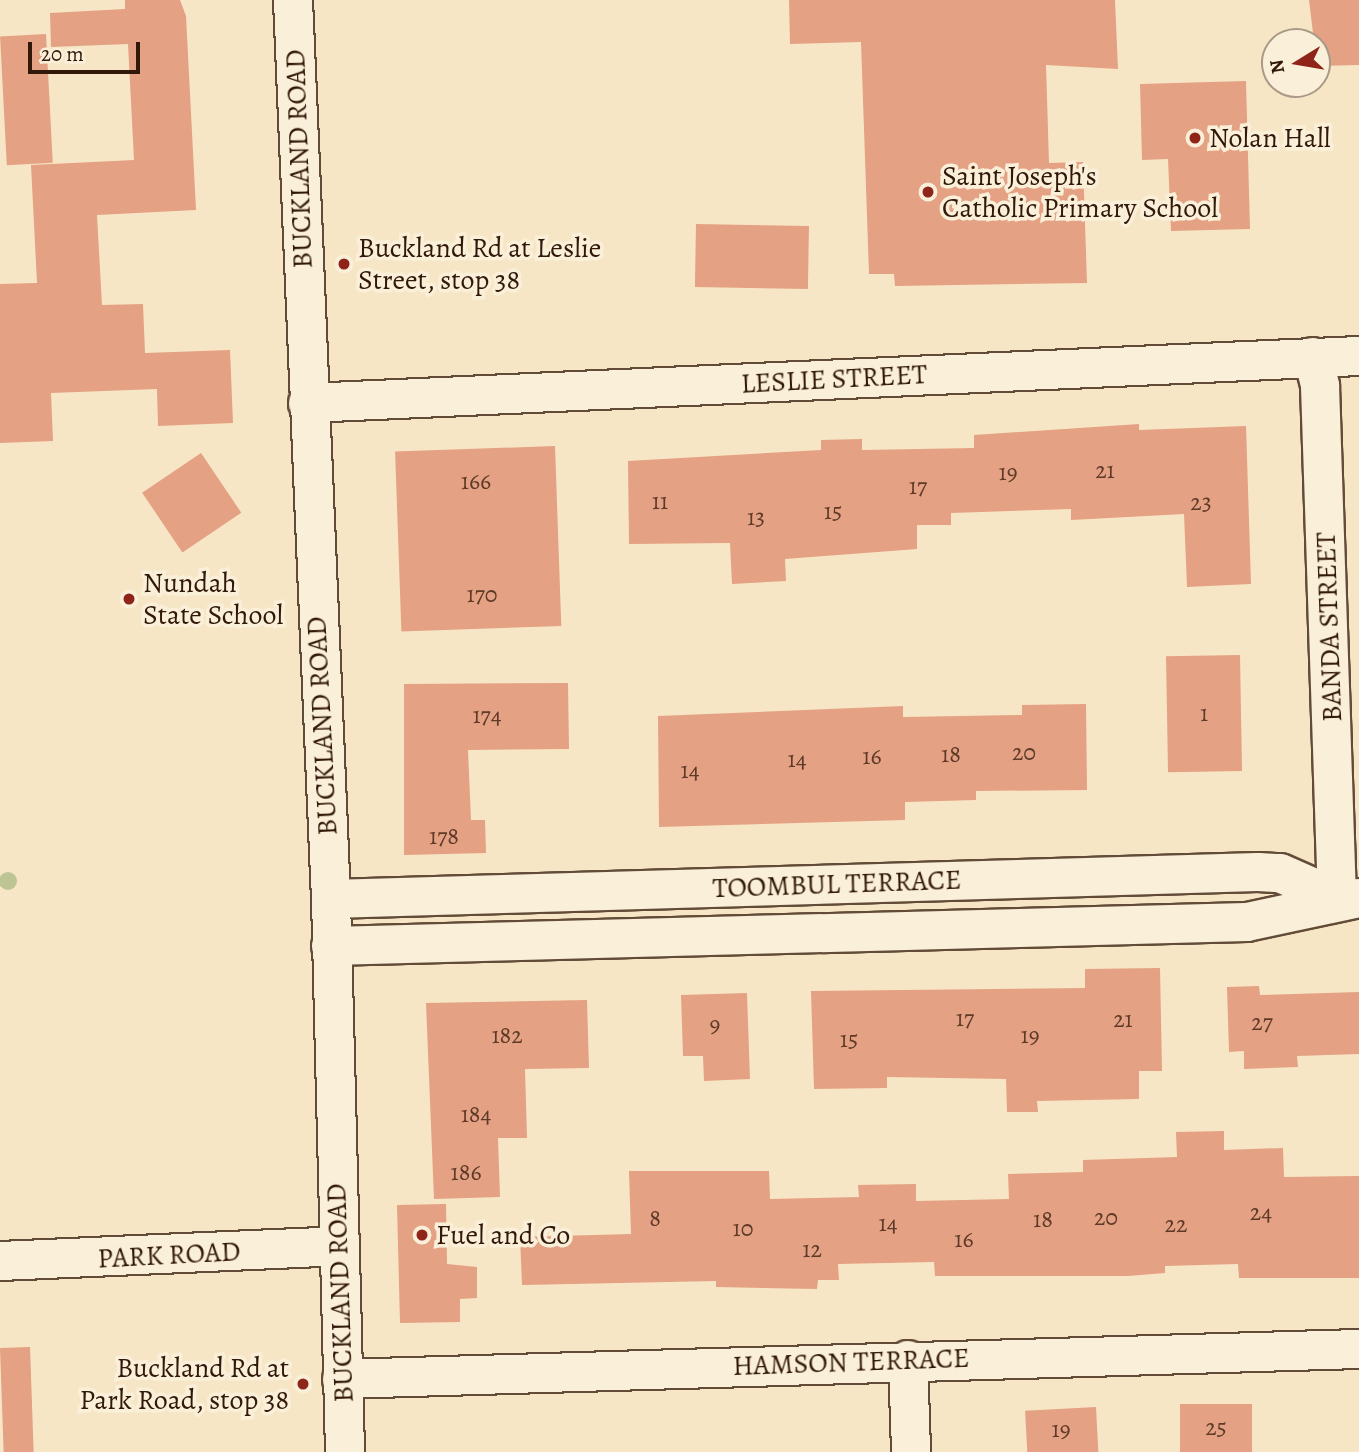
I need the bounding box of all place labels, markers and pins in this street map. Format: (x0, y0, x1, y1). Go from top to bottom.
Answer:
place label: Nolan Hall (1209, 121, 1331, 155)
marker: Nolan Hall (1187, 130, 1203, 146)
place label: Saint Joseph's Catholic Primary School (942, 159, 1218, 225)
marker: Saint Joseph's Catholic Primary School (920, 184, 936, 200)
place label: Buckland Rd at Leslie Street, stop 38 (358, 231, 601, 297)
marker: Buckland Rd at Leslie Street, stop 38 (336, 256, 352, 272)
place label: Nundah State School (143, 566, 283, 632)
marker: Nundah State School (121, 591, 137, 607)
place label: Fuel and Co (436, 1218, 570, 1252)
marker: Fuel and Co (414, 1227, 430, 1243)
place label: Buckland Rd at Park Road, stop 38 (79, 1351, 289, 1417)
marker: Buckland Rd at Park Road, stop 38 (295, 1376, 311, 1392)

